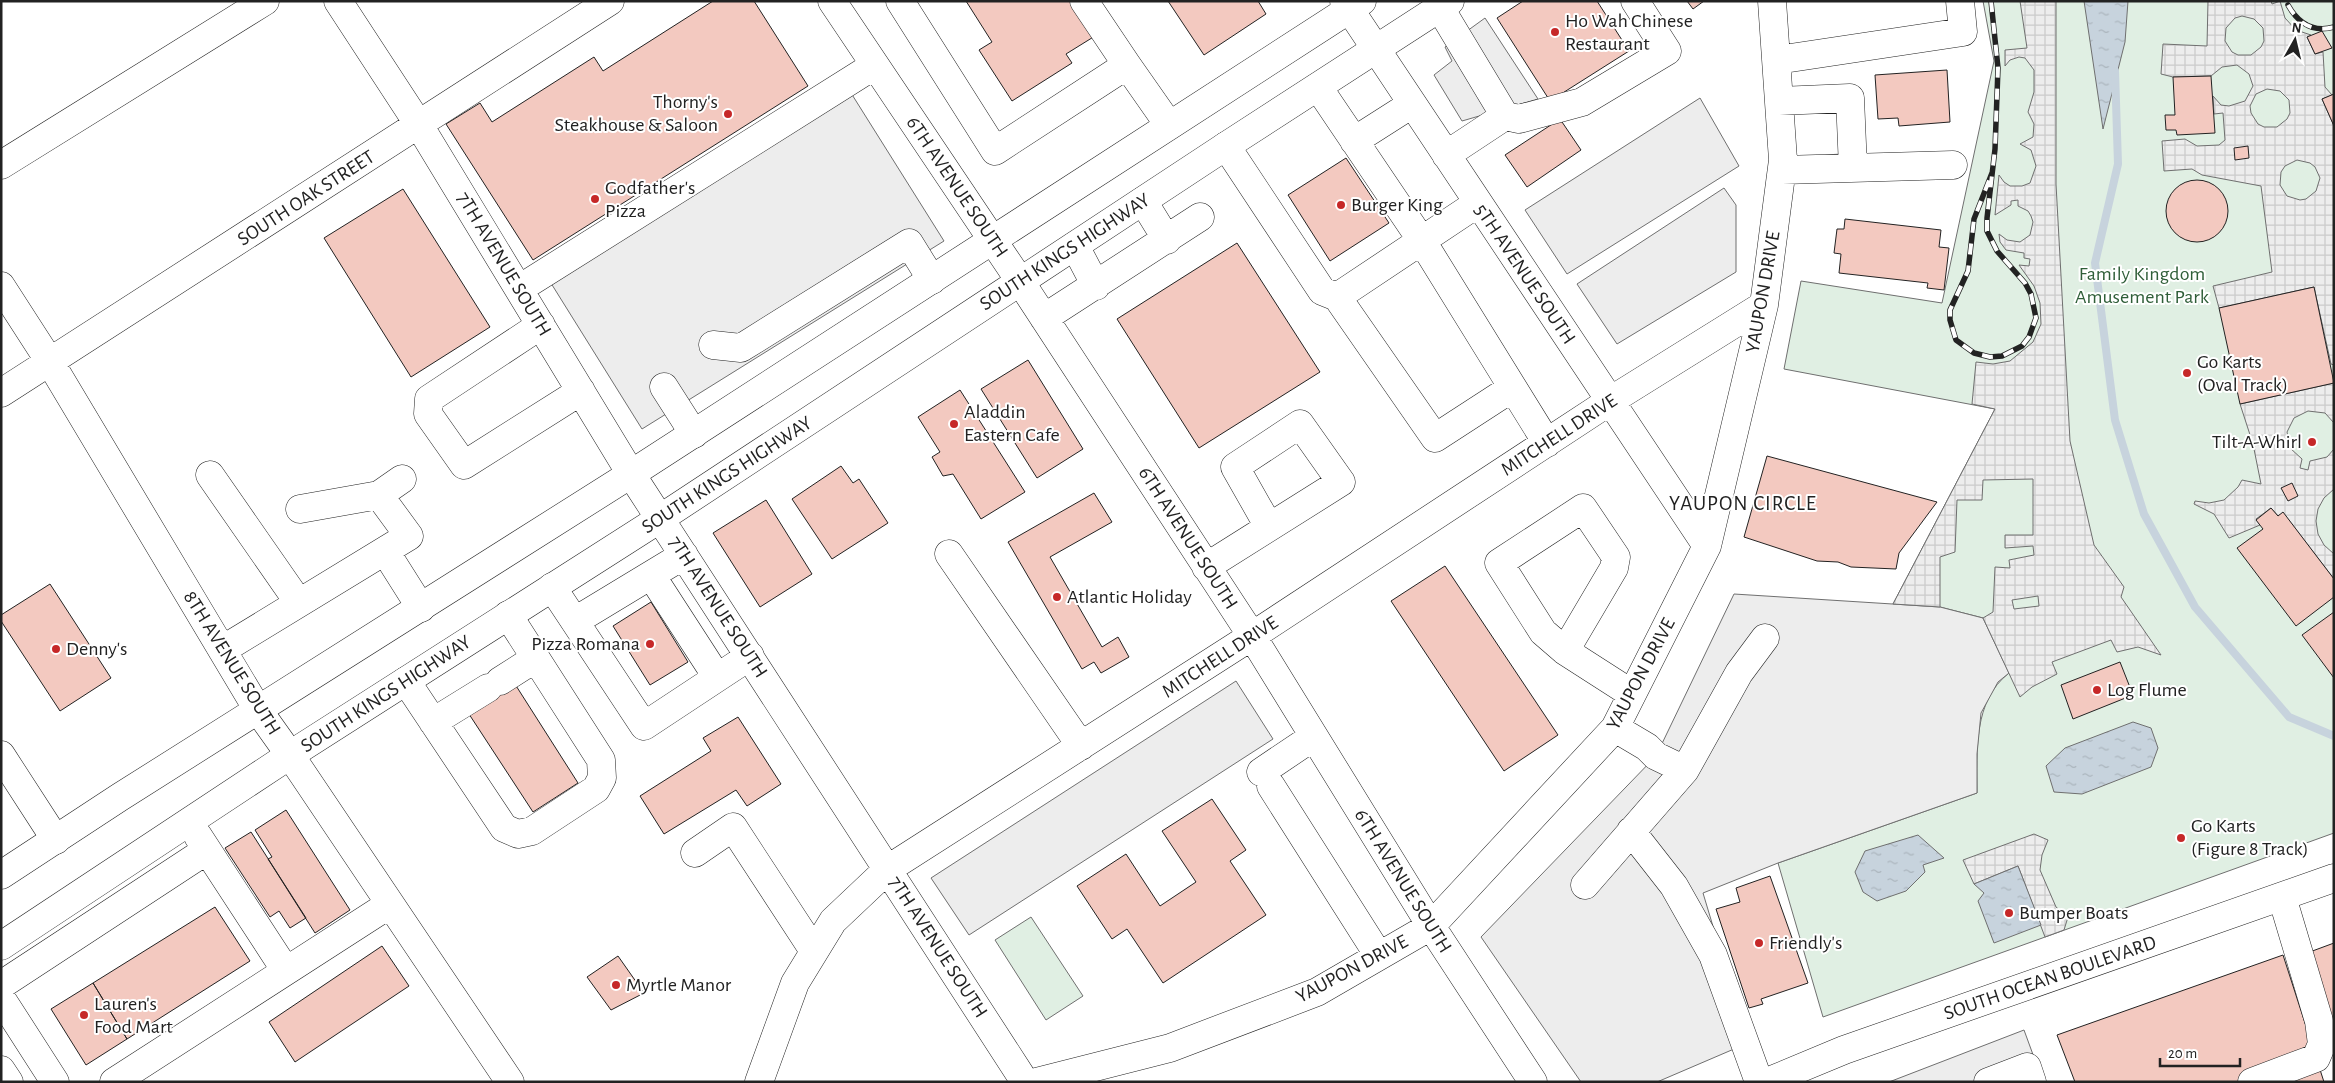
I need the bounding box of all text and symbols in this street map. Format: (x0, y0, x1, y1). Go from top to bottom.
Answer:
place label: Ho Wah Chinese Restaurant (1565, 11, 1693, 54)
north arrow (2270, 15, 2320, 65)
text: N (2291, 21, 2302, 36)
marker: Ho Wah Chinese Restaurant (1549, 26, 1561, 38)
place label: Thorny's Steakhouse & Saloon (554, 92, 718, 135)
marker: Thorny's Steakhouse & Saloon (722, 108, 734, 120)
street label: 6TH AVENUE SOUTH (902, 113, 1012, 261)
street label: SOUTH OAK STREET (234, 146, 378, 250)
place label: Godfather's Pizza (605, 178, 695, 221)
street label: 7TH AVENUE SOUTH (453, 188, 555, 340)
street label: SOUTH KINGS HIGHWAY (976, 189, 1154, 314)
marker: Godfather's Pizza (589, 193, 601, 205)
place label: Burger King (1351, 195, 1443, 215)
marker: Burger King (1335, 199, 1347, 211)
street label: 5TH AVENUE SOUTH (1471, 200, 1579, 348)
street label: YAUPON DRIVE (1742, 229, 1784, 354)
park label: Family Kingdom Amusement Park (2075, 264, 2209, 307)
place label: Go Karts (Oval Track) (2197, 352, 2288, 395)
marker: Go Karts (Oval Track) (2181, 367, 2193, 379)
street label: MITCHELL DRIVE (1498, 390, 1621, 480)
place label: Aladdin Eastern Cafe (964, 402, 1060, 445)
street label: SOUTH KINGS HIGHWAY (638, 412, 816, 537)
marker: Aladdin Eastern Cafe (948, 418, 960, 430)
place label: Tilt-A-Whirl (2212, 432, 2302, 452)
marker: Tilt-A-Whirl (2306, 436, 2318, 448)
street label: 6TH AVENUE SOUTH (1135, 463, 1241, 613)
district label: YAUPON CIRCLE (1669, 493, 1817, 514)
street label: 7TH AVENUE SOUTH (665, 533, 771, 681)
street label: 8TH AVENUE SOUTH (180, 587, 284, 739)
place label: Atlantic Holiday (1067, 587, 1192, 607)
marker: Atlantic Holiday (1051, 591, 1063, 603)
street label: MITCHELL DRIVE (1159, 612, 1282, 702)
street label: YAUPON DRIVE (1603, 615, 1679, 733)
street label: SOUTH KINGS HIGHWAY (297, 631, 475, 756)
place label: Pizza Romana (531, 634, 640, 654)
marker: Pizza Romana (644, 638, 656, 650)
place label: Denny's (66, 639, 127, 659)
marker: Denny's (50, 643, 62, 655)
place label: Log Flume (2107, 680, 2187, 700)
marker: Log Flume (2091, 684, 2103, 696)
street label: 6TH AVENUE SOUTH (1351, 806, 1455, 956)
place label: Go Karts (Figure 8 Track) (2191, 816, 2309, 859)
marker: Go Karts (Figure 8 Track) (2175, 832, 2187, 844)
street label: 7TH AVENUE SOUTH (885, 873, 991, 1021)
place label: Bumper Boats (2019, 903, 2128, 923)
marker: Bumper Boats (2003, 907, 2015, 919)
street label: YAUPON DRIVE (1293, 931, 1411, 1007)
street label: SOUTH OCEAN BOULEVARD (1941, 932, 2159, 1024)
place label: Friendly's (1769, 933, 1842, 953)
marker: Friendly's (1753, 937, 1765, 949)
place label: Myrtle Manor (626, 975, 732, 995)
marker: Myrtle Manor (610, 979, 622, 991)
place label: Lauren's Food Mart (94, 994, 173, 1037)
marker: Lauren's Food Mart (78, 1009, 90, 1021)
scale bar (2160, 1036, 2240, 1068)
text: 20 m (2168, 1046, 2197, 1061)

